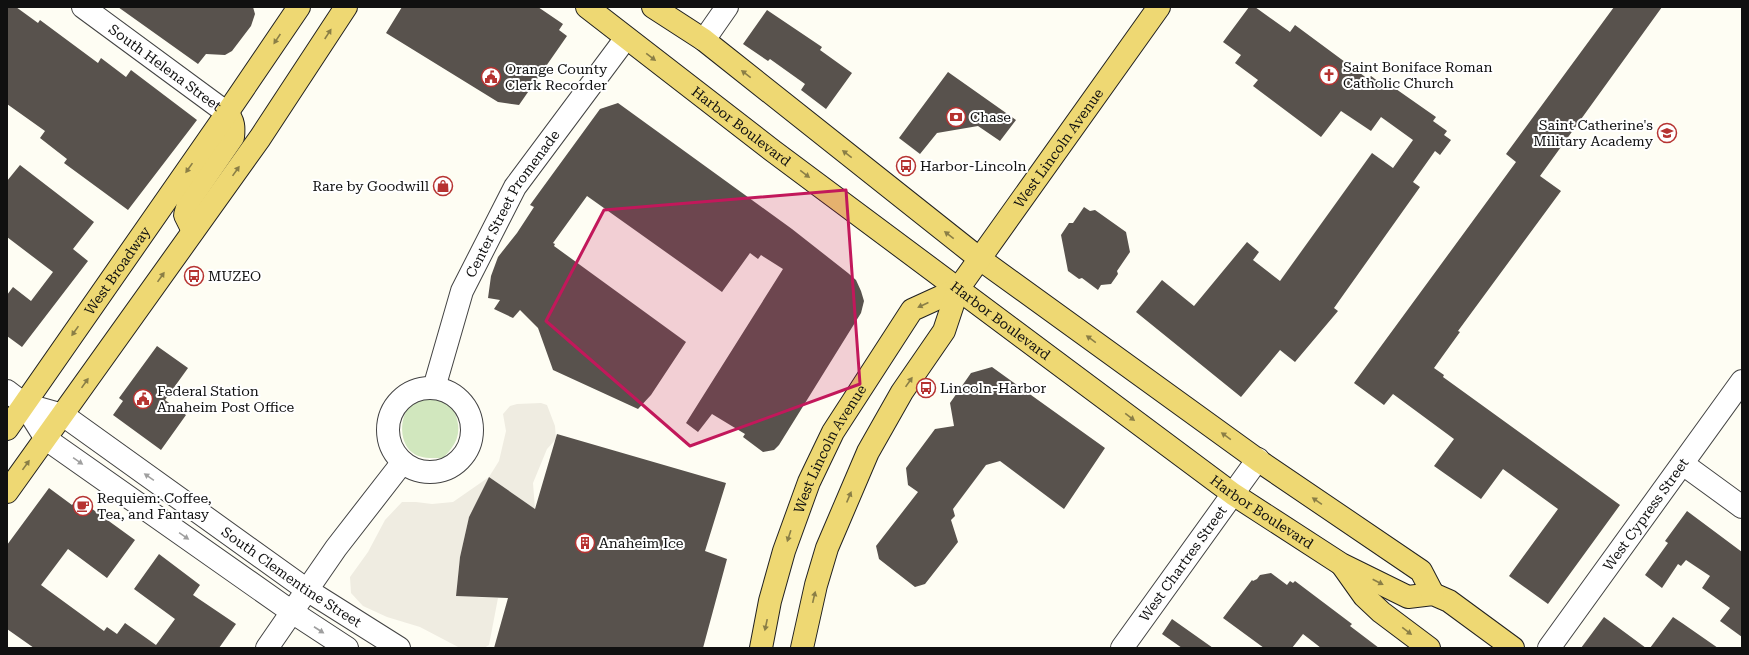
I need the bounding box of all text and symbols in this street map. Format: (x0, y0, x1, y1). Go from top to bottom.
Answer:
street label: South Helena Street (106, 21, 224, 114)
one-way arrow (324, 29, 332, 39)
one-way arrow (273, 34, 281, 44)
one-way arrow (645, 53, 656, 61)
place label: Saint Boniface Roman Catholic Church (1343, 59, 1492, 91)
place label: Orange County Clerk Recorder (505, 61, 608, 93)
church icon: Saint Boniface Roman Catholic Church (1318, 64, 1340, 86)
public building icon: Orange County Clerk Recorder (480, 66, 502, 88)
one-way arrow (740, 69, 751, 78)
street label: Harbor Boulevard (689, 83, 794, 169)
street label: West Lincoln Avenue (1011, 85, 1107, 211)
bank icon: Chase (945, 106, 967, 128)
place label: Chase (970, 109, 1011, 125)
place label: Saint Catherine's Military Academy (1533, 117, 1654, 149)
school or university icon: Saint Catherine's Military Academy (1656, 122, 1678, 144)
street label: Center Street Promenade (462, 127, 563, 280)
one-way arrow (842, 150, 853, 159)
bus stop icon: Harbor-Lincoln (895, 155, 917, 177)
place label: Harbor-Lincoln (920, 158, 1027, 174)
one-way arrow (185, 163, 193, 173)
one-way arrow (232, 166, 240, 177)
one-way arrow (799, 170, 810, 178)
shop icon: Rare by Goodwill (432, 175, 454, 197)
place label: Rare by Goodwill (312, 178, 430, 194)
street label: West Broadway (81, 223, 154, 318)
one-way arrow (944, 231, 955, 239)
bus stop icon: MUZEO (183, 265, 205, 287)
place label: MUZEO (208, 268, 261, 284)
one-way arrow (157, 272, 165, 282)
street label: Harbor Boulevard (947, 278, 1054, 363)
one-way arrow (917, 302, 928, 308)
one-way arrow (71, 326, 79, 336)
one-way arrow (1086, 335, 1096, 343)
one-way arrow (905, 376, 913, 387)
bus stop icon: Lincoln-Harbor (915, 377, 937, 399)
one-way arrow (81, 378, 89, 388)
place label: Lincoln-Harbor (940, 380, 1047, 396)
street label: West Lincoln Avenue (790, 382, 870, 515)
place label: Federal Station Anaheim Post Office (157, 383, 295, 415)
public building icon: Federal Station Anaheim Post Office (132, 388, 154, 410)
one-way arrow (1125, 413, 1135, 421)
one-way arrow (1221, 432, 1231, 440)
street label: West Cypress Street (1600, 455, 1692, 574)
one-way arrow (73, 457, 83, 465)
one-way arrow (22, 460, 31, 471)
street label: Harbor Boulevard (1207, 472, 1316, 552)
one-way arrow (144, 473, 155, 481)
place label: Requiem: Coffee, Tea, and Fantasy (97, 490, 212, 522)
one-way arrow (846, 491, 852, 502)
cafe icon: Requiem: Coffee, Tea, and Fantasy (72, 495, 94, 517)
one-way arrow (1312, 497, 1322, 505)
street label: West Chartres Street (1136, 503, 1230, 624)
street label: South Clementine Street (219, 523, 364, 630)
one-way arrow (786, 530, 792, 542)
one-way arrow (179, 532, 189, 540)
building icon: Anaheim Ice (574, 532, 596, 554)
place label: Anaheim Ice (599, 535, 684, 551)
one-way arrow (1372, 579, 1383, 585)
one-way arrow (811, 591, 817, 603)
one-way arrow (762, 619, 768, 631)
one-way arrow (314, 626, 324, 634)
one-way arrow (1402, 627, 1412, 635)

